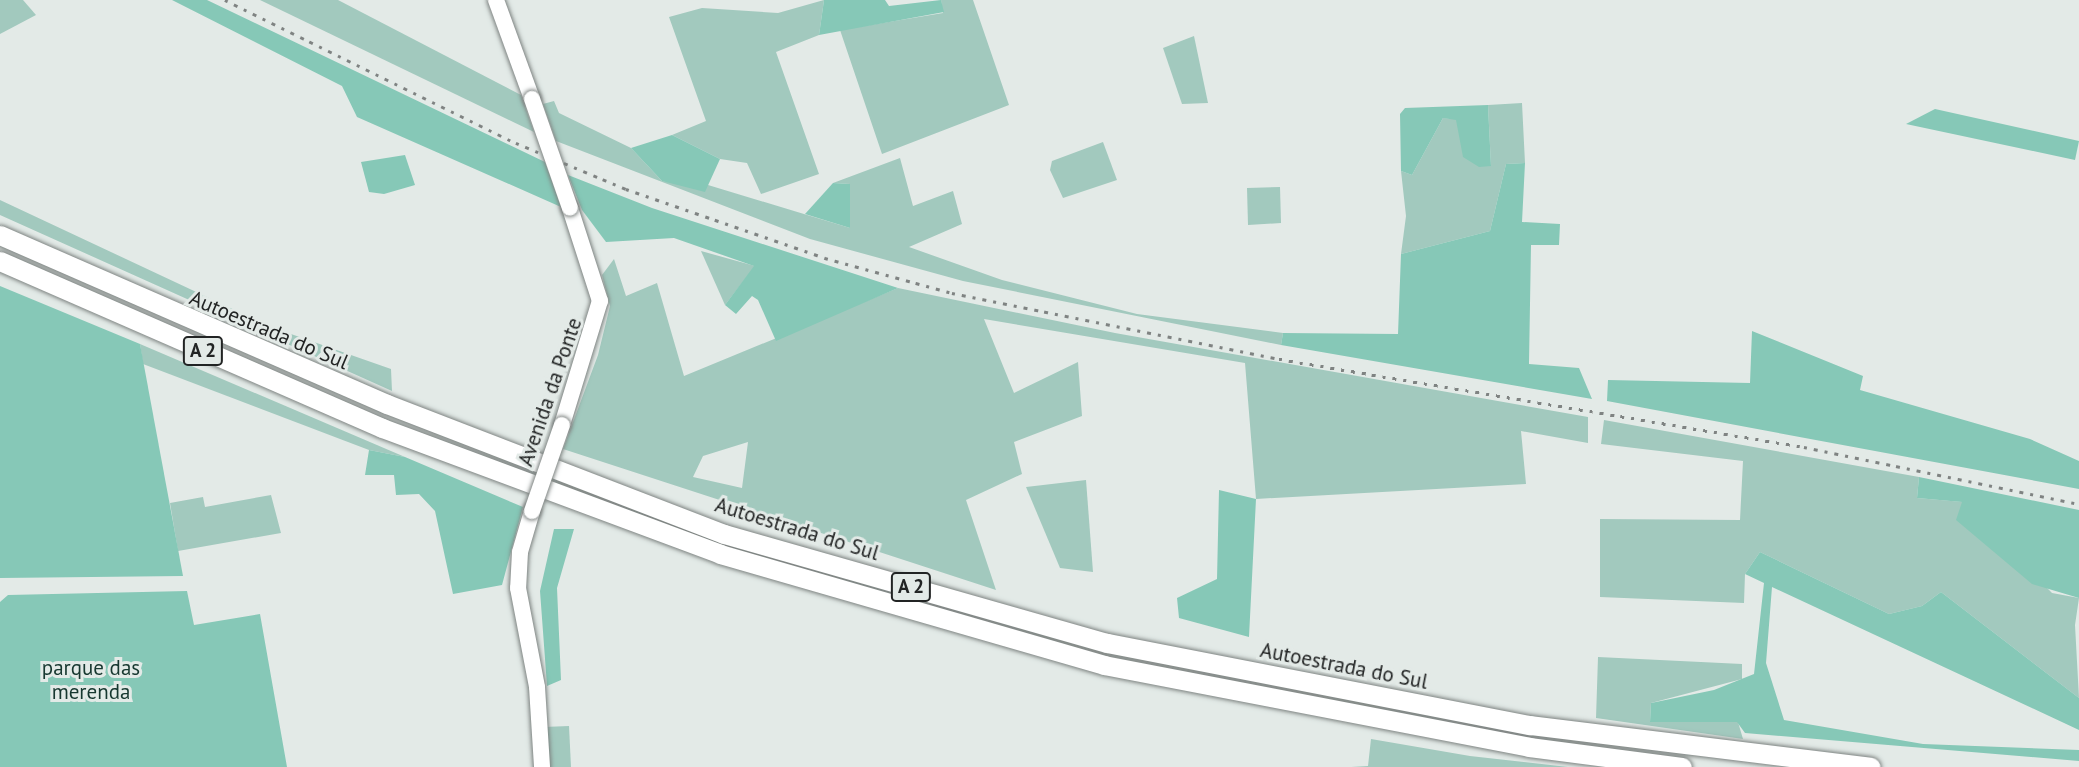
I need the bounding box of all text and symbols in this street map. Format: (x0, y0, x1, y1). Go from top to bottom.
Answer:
street label: Autoestrada do Sul (186, 285, 352, 375)
street label: Avenida da Ponte (513, 315, 587, 469)
road number: A 2 (182, 336, 224, 366)
street label: Autoestrada do Sul (712, 492, 882, 566)
road number: A 2 (890, 572, 932, 602)
street label: Autoestrada do Sul (1258, 637, 1430, 695)
park label: parque das merenda (42, 655, 140, 705)

